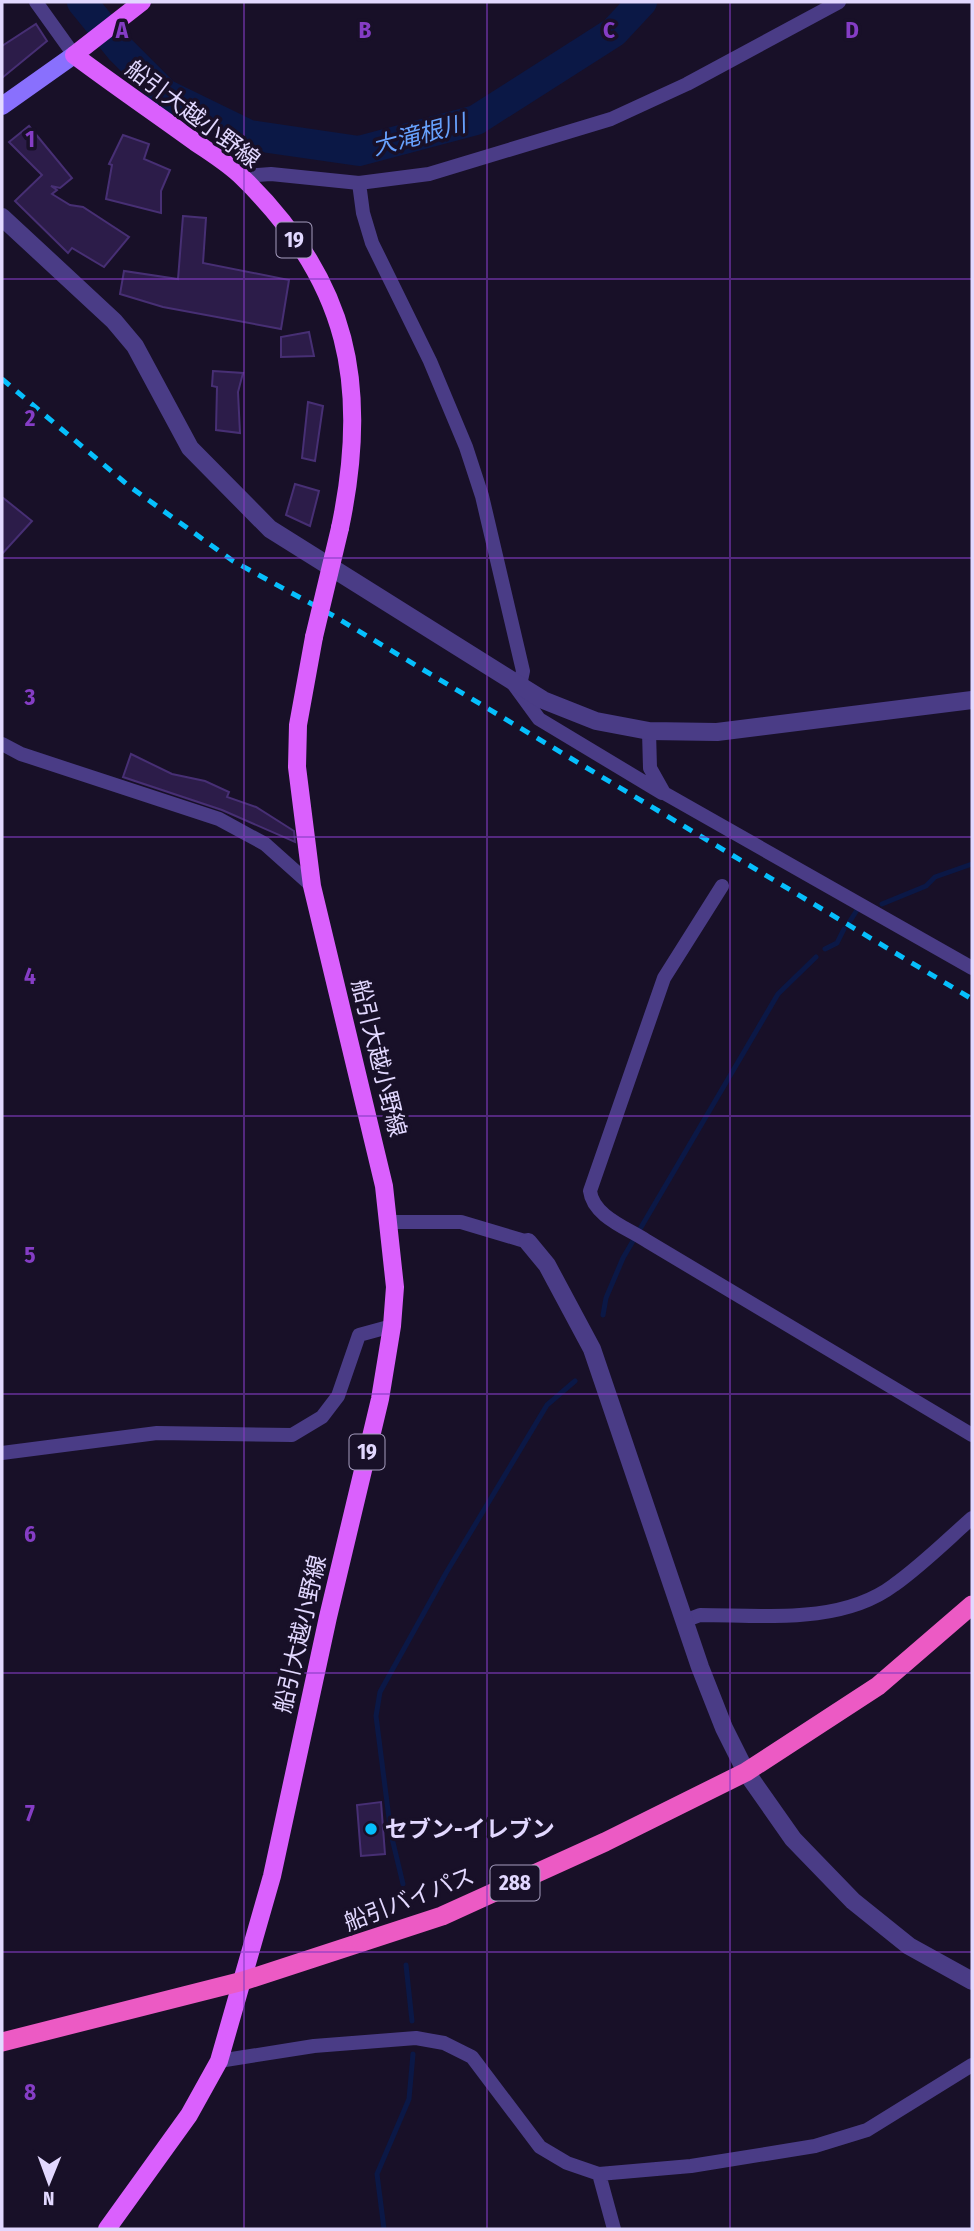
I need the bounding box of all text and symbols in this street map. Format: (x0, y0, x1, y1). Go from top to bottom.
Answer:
text: A (115, 16, 129, 44)
text: B (359, 16, 372, 44)
text: C (603, 16, 615, 44)
text: D (845, 16, 859, 44)
street label: 船引大越小野線 (120, 54, 266, 174)
water label: 大滝根川 (369, 108, 472, 161)
text: 1 (25, 125, 35, 153)
road number: 19 (276, 222, 312, 258)
text: 2 (24, 404, 36, 432)
text: 3 (24, 683, 36, 711)
text: 4 (24, 962, 36, 990)
street label: 船引大越小野線 (346, 977, 412, 1139)
text: 5 (24, 1241, 36, 1269)
road number: 19 (350, 1434, 384, 1470)
text: 6 (24, 1520, 36, 1548)
street label: 船引大越小野線 (268, 1552, 332, 1716)
text: 7 (25, 1799, 35, 1827)
place label: セブン-イレブン (385, 1815, 555, 1843)
marker: セブン-イレブン (363, 1821, 379, 1837)
street label: 船引バイパス (340, 1861, 478, 1937)
road number: 288 (490, 1866, 540, 1900)
text: 8 (24, 2078, 36, 2106)
north arrow (14, 2147, 84, 2217)
text: N (43, 2187, 55, 2210)

